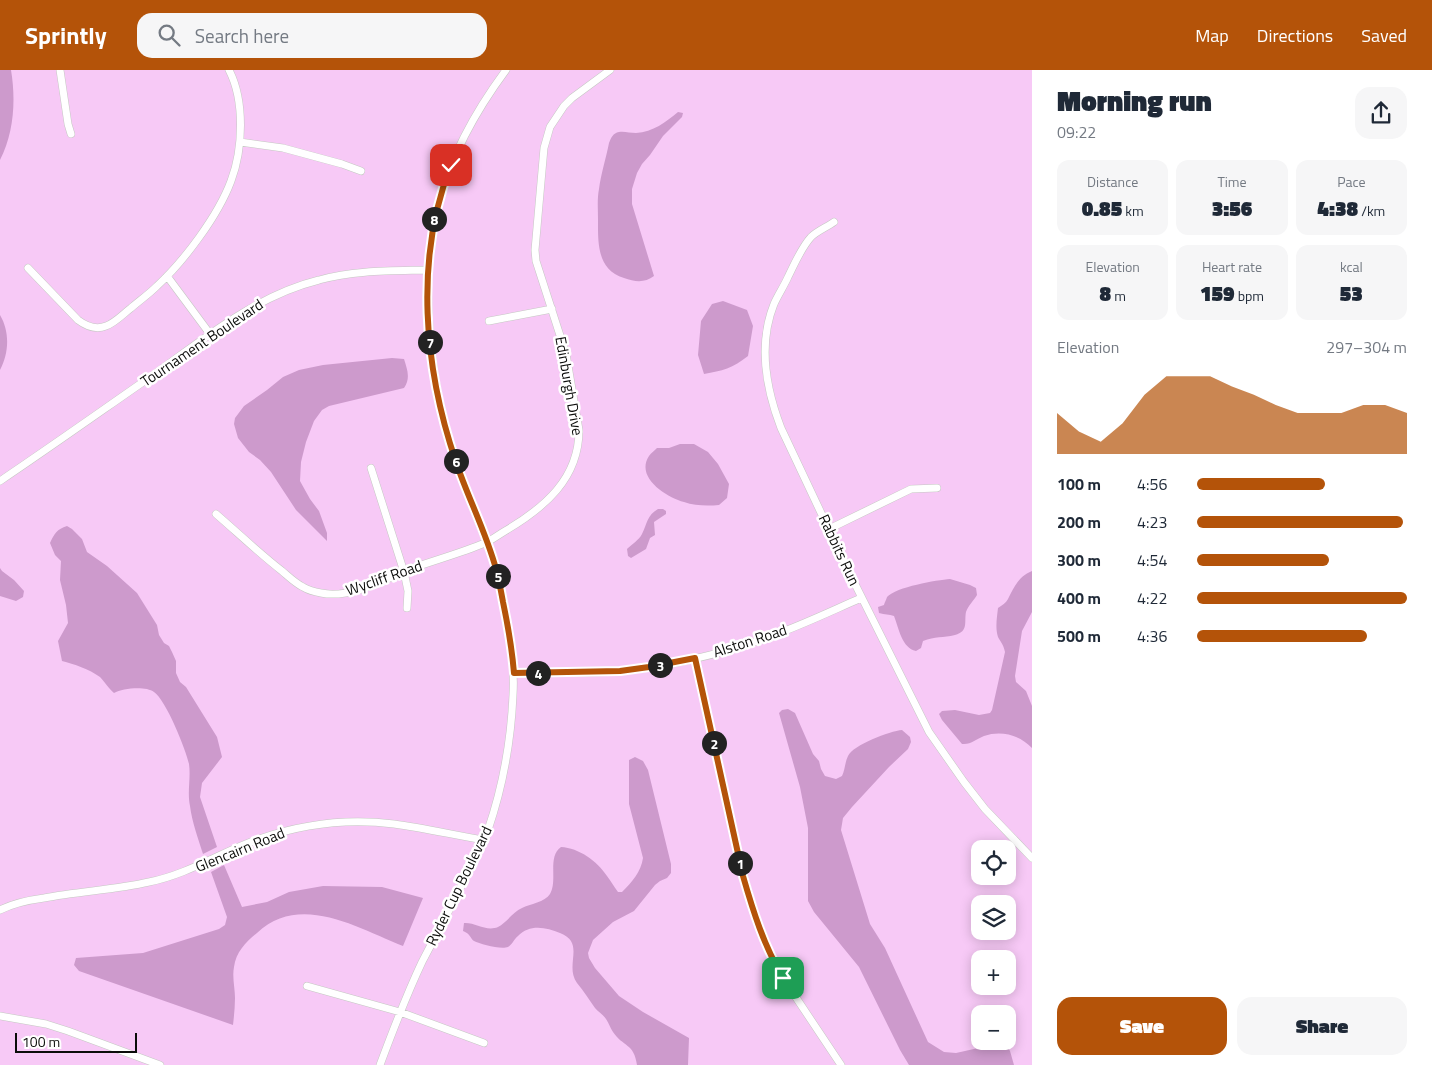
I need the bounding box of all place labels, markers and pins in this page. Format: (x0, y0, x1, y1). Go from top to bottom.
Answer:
pin (430, 144, 472, 186)
pin: 8 (422, 206, 446, 232)
pin: 7 (418, 330, 442, 354)
pin: 6 (444, 448, 468, 474)
pin: 5 (486, 564, 510, 588)
pin: 3 (648, 652, 672, 678)
pin: 4 (526, 660, 550, 686)
pin: 2 (702, 730, 726, 756)
pin: 1 (728, 850, 752, 876)
pin (762, 957, 804, 999)

